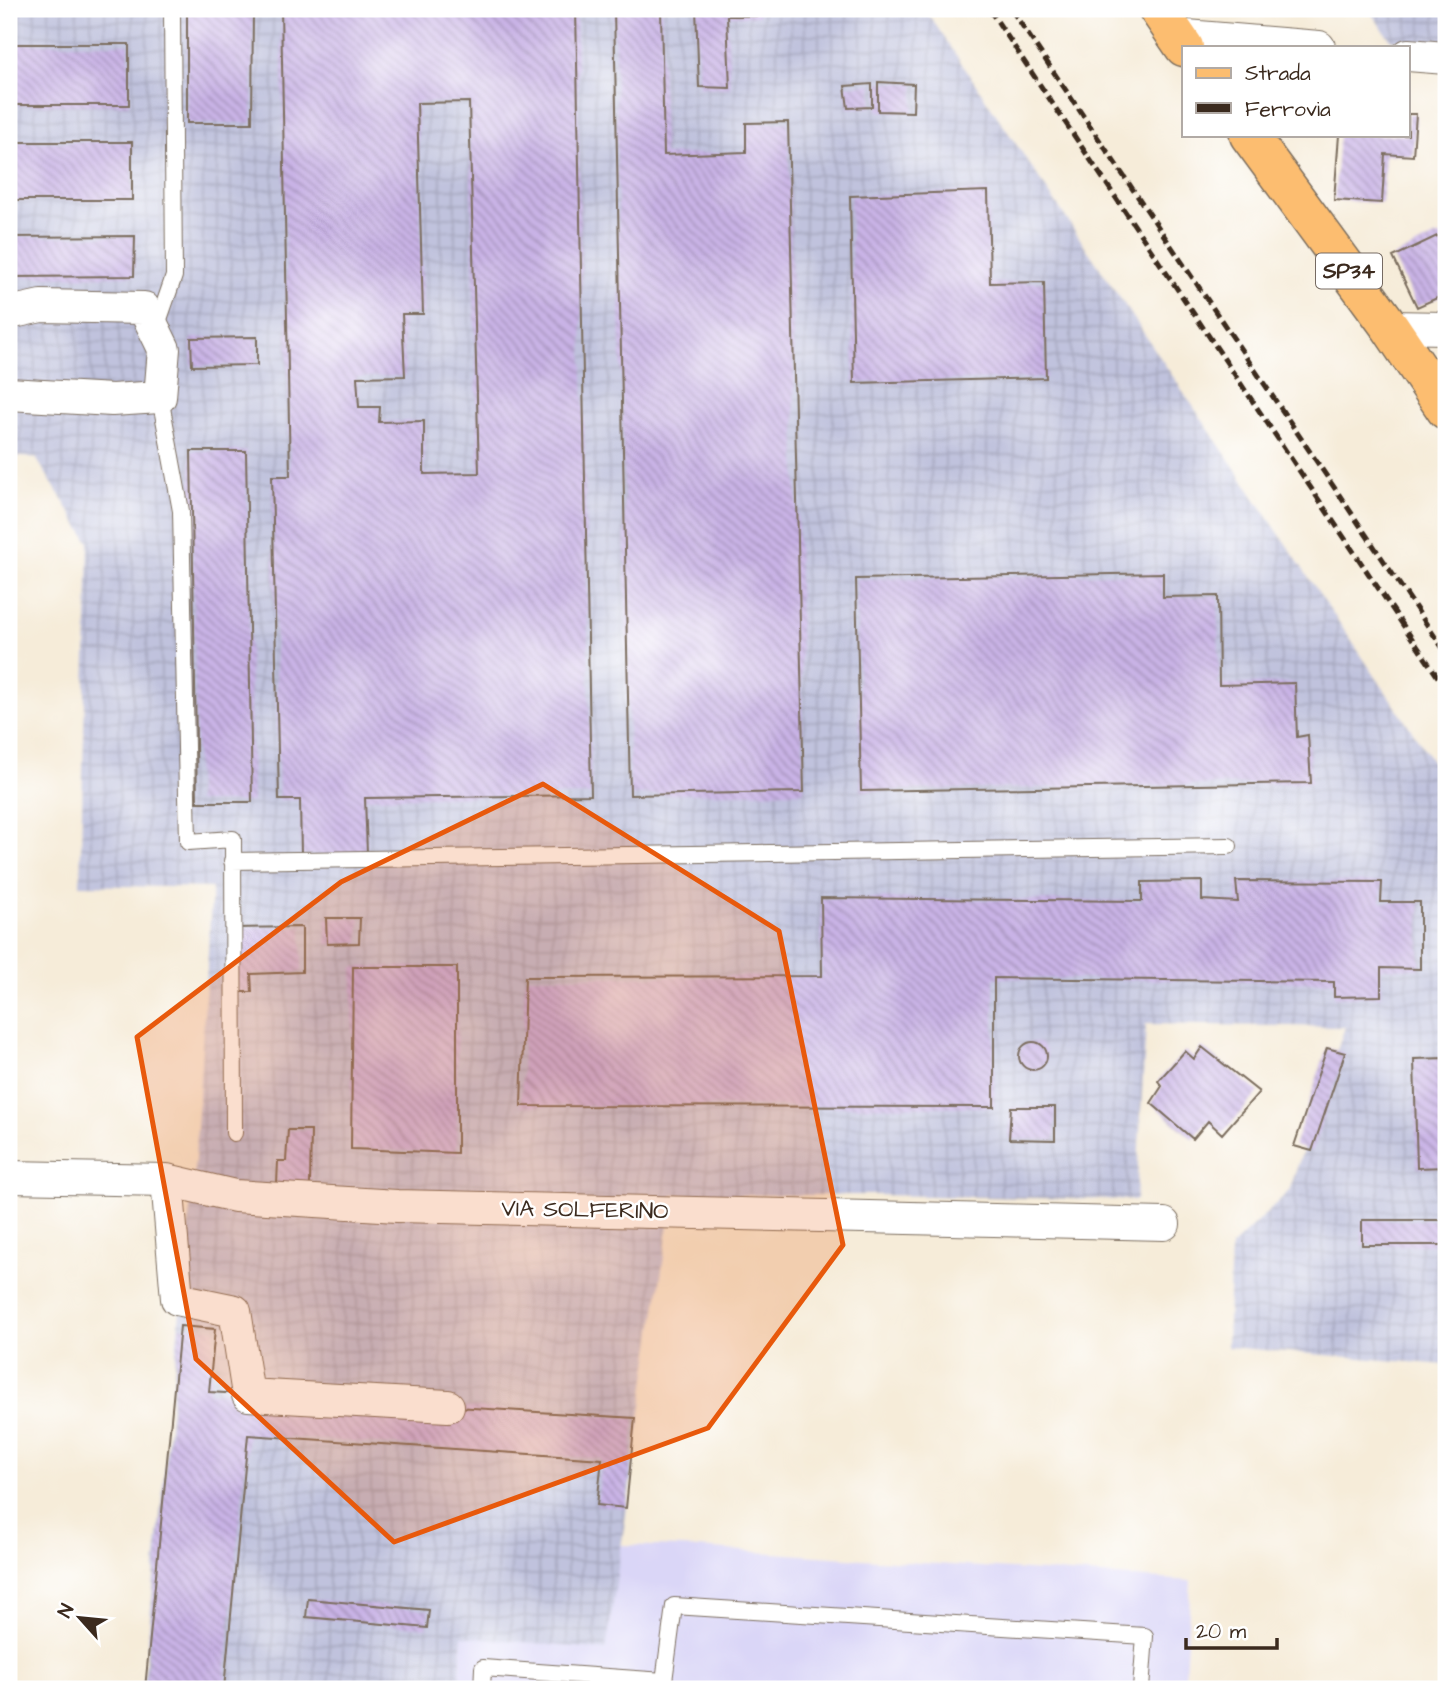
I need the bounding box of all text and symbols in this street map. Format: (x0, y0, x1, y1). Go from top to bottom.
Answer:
legend (1182, 46, 1410, 136)
text: Strada (1245, 59, 1311, 88)
text: Ferrovia (1245, 95, 1331, 124)
road number: SP34 (1316, 254, 1382, 288)
street label: VIA SOLFERINO (501, 1193, 669, 1227)
north arrow (46, 1582, 116, 1652)
text: N (51, 1599, 81, 1622)
scale bar (1186, 1607, 1276, 1651)
text: 20 m (1196, 1617, 1247, 1646)

